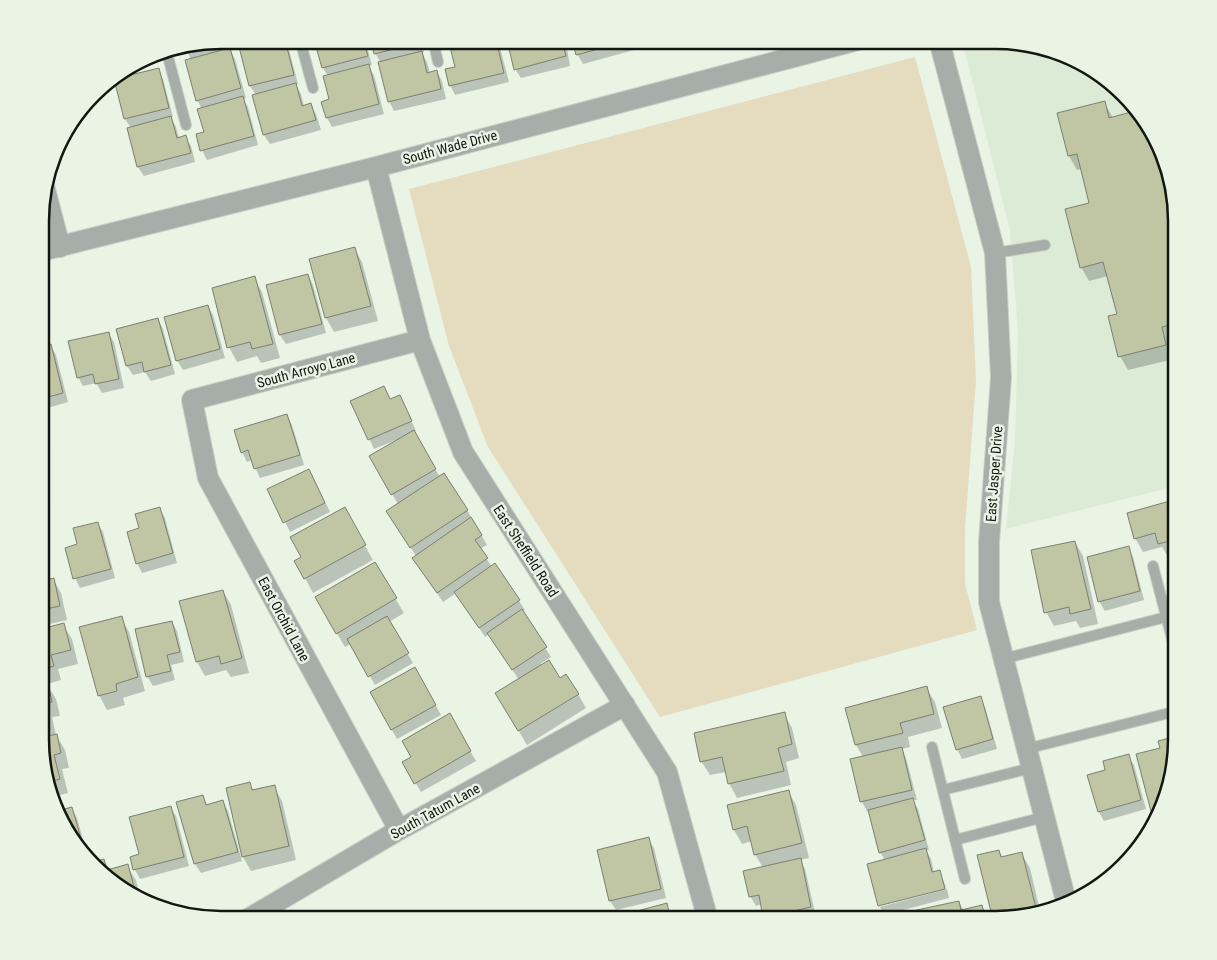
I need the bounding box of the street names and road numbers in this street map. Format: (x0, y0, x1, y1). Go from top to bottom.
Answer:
street label: South Wade Drive (401, 127, 499, 167)
street label: South Arroyo Lane (255, 349, 357, 391)
street label: East Jasper Drive (983, 425, 1005, 523)
street label: East Sheffield Road (490, 502, 562, 600)
street label: East Orchid Lane (255, 574, 313, 664)
street label: South Tatum Lane (388, 780, 483, 842)

